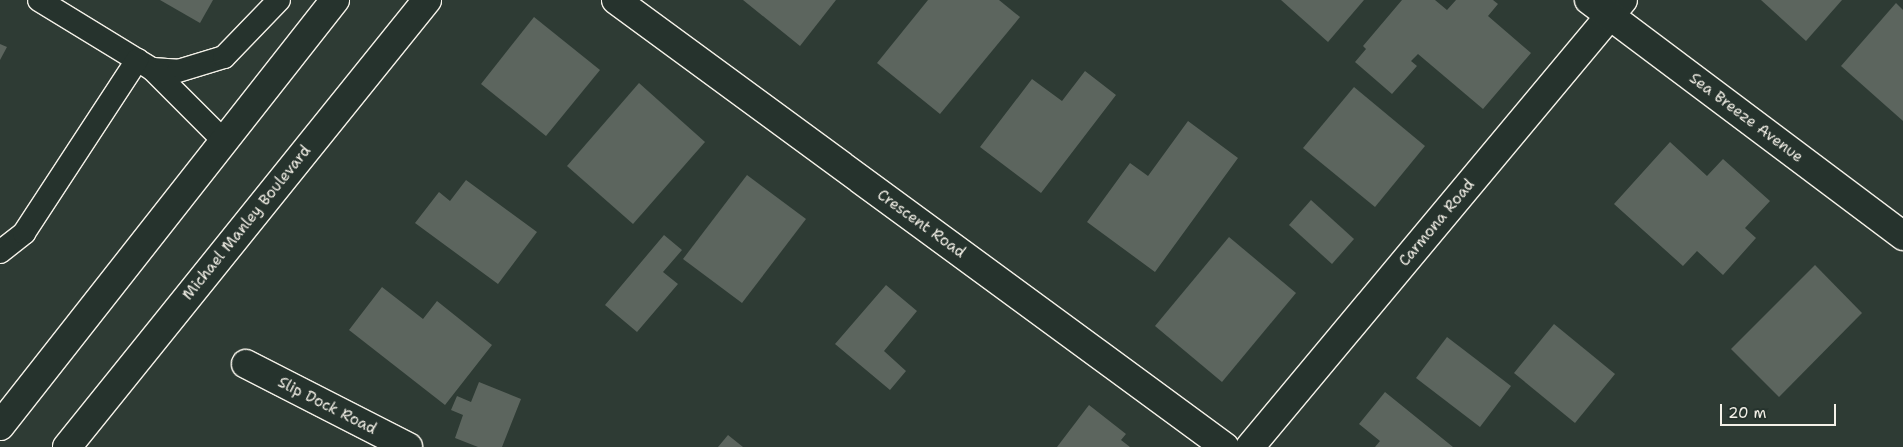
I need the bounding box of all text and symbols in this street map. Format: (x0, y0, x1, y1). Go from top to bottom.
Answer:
street label: Sea Breeze Avenue (1686, 69, 1806, 167)
street label: Michael Manley Boulevard (179, 142, 315, 304)
street label: Carmona Road (1395, 176, 1479, 270)
street label: Crescent Road (873, 186, 969, 262)
street label: Slip Dock Road (275, 373, 379, 439)
scale bar (1723, 394, 1839, 426)
text: 20 m (1728, 403, 1767, 423)

